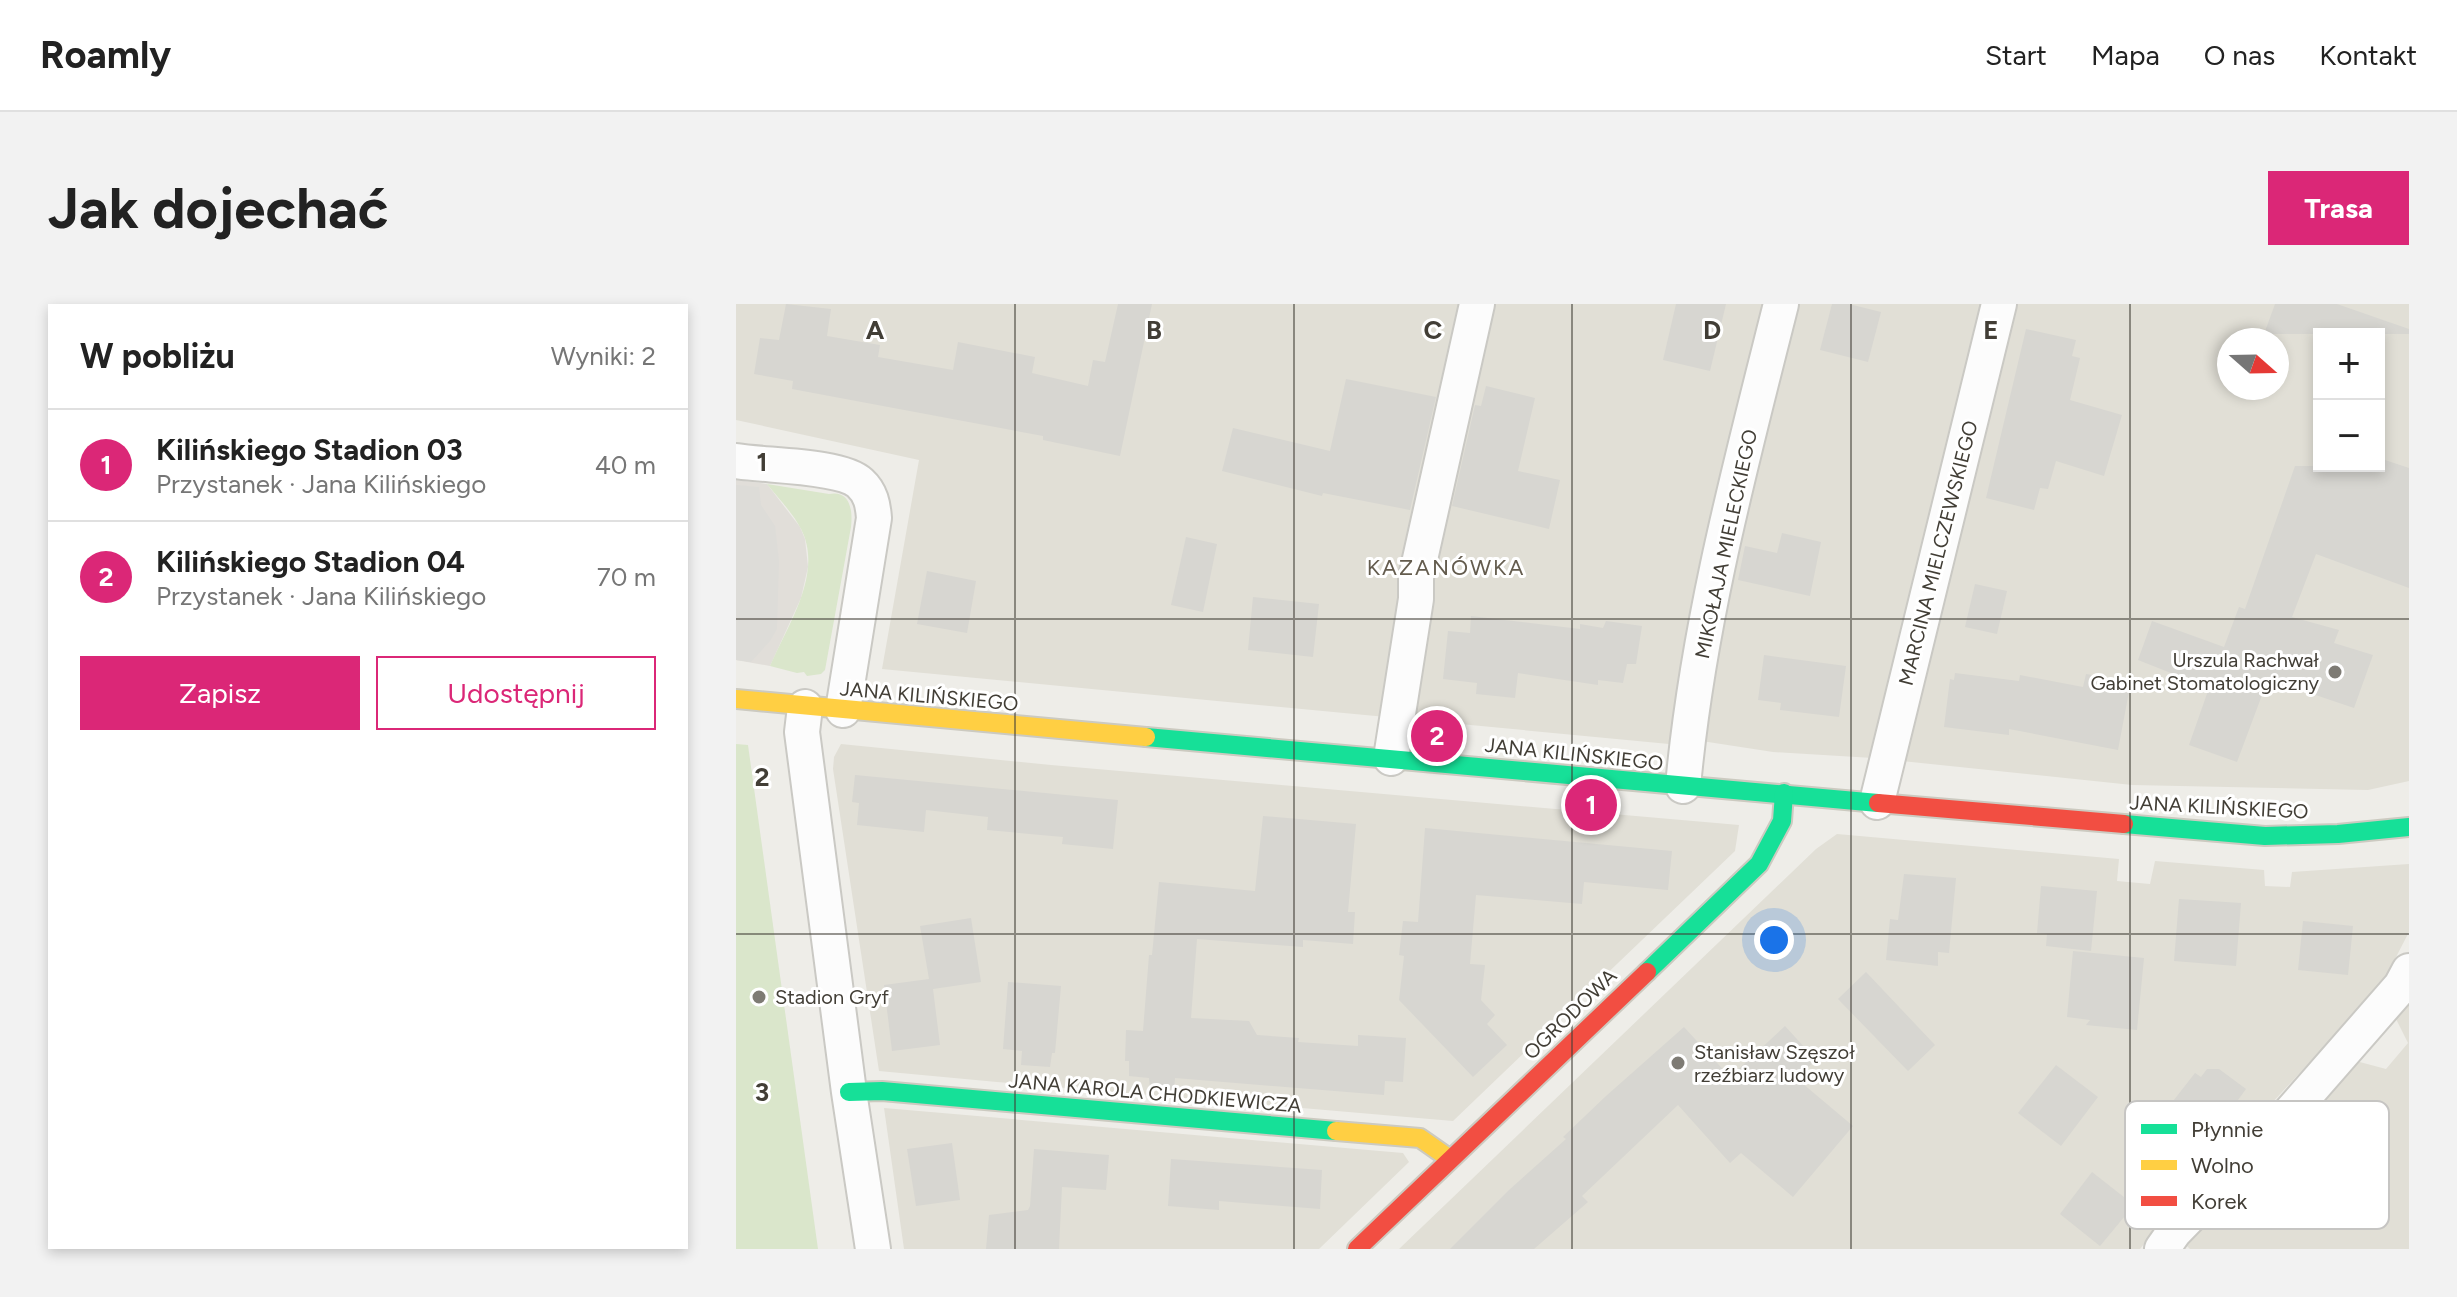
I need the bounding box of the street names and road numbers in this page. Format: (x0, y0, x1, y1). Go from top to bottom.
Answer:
street label: MARCINA MIELCZEWSKIEGO (1893, 418, 1983, 688)
street label: MIKOŁAJA MIELECKIEGO (1690, 427, 1762, 661)
street label: JANA KILIŃSKIEGO (839, 676, 1019, 716)
street label: JANA KILIŃSKIEGO (1484, 733, 1664, 775)
street label: JANA KILIŃSKIEGO (2129, 790, 2309, 824)
street label: OGRODOWA (1519, 963, 1622, 1064)
street label: JANA KAROLA CHODKIEWICZA (1007, 1068, 1303, 1118)

